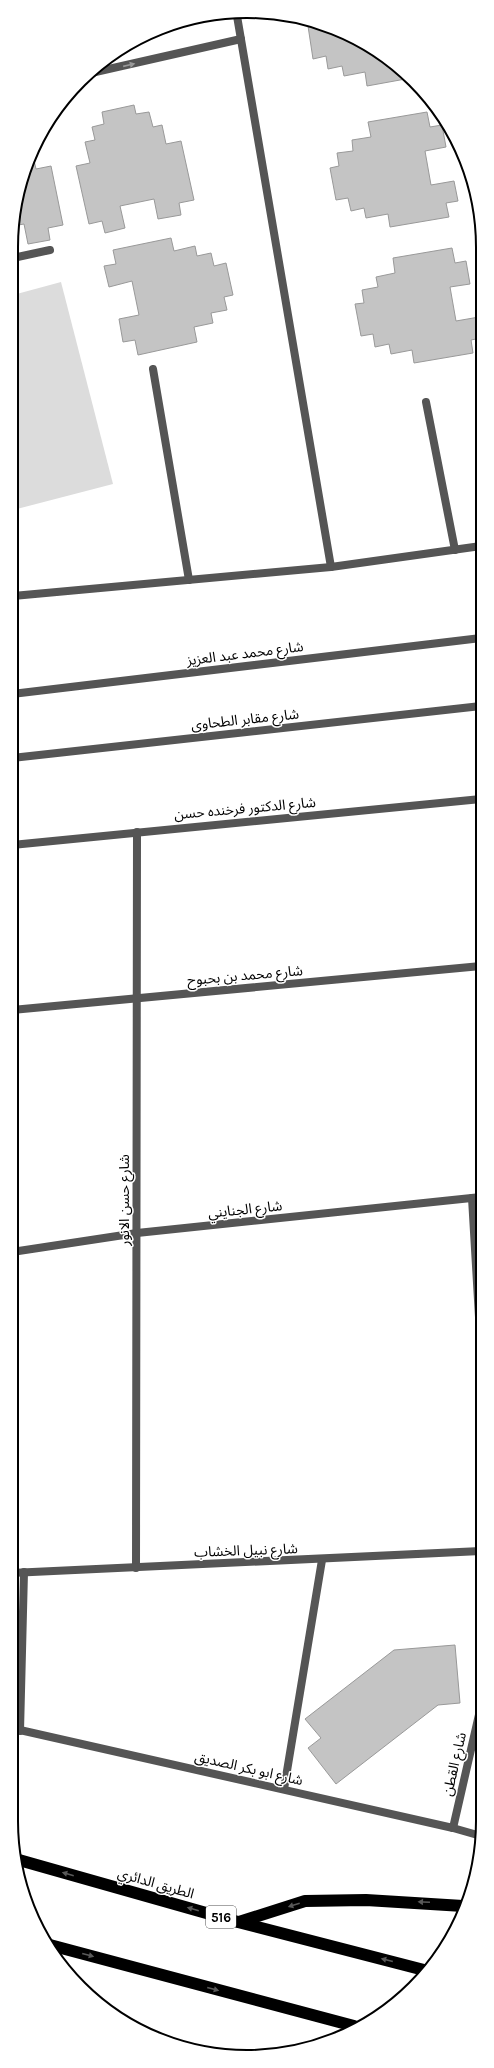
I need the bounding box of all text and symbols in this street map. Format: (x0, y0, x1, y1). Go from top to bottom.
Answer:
one-way arrow (123, 61, 136, 67)
street label: شارع محمد عبد العزيز (185, 638, 305, 671)
street label: شارع مقابر الطحاوى (190, 705, 300, 736)
street label: شارع الدكتور فرخنده حسن (173, 794, 317, 825)
street label: شارع محمد بن بحبوح (186, 962, 304, 991)
street label: شارع حسن الانور (116, 1154, 135, 1247)
street label: شارع الجنايني (207, 1197, 283, 1224)
street label: شارع نبيل الخشاب (194, 1540, 298, 1563)
street label: شارع القطن (439, 1731, 472, 1798)
street label: شارع ابو بكر الصديق (193, 1748, 305, 1791)
street label: الطريق الدائري (115, 1864, 196, 1905)
one-way arrow (62, 1871, 74, 1877)
one-way arrow (418, 1899, 430, 1906)
one-way arrow (288, 1902, 300, 1908)
one-way arrow (187, 1906, 199, 1912)
road number: 516 (206, 1906, 236, 1928)
one-way arrow (82, 1952, 94, 1958)
one-way arrow (380, 1957, 392, 1963)
one-way arrow (207, 1986, 220, 1992)

